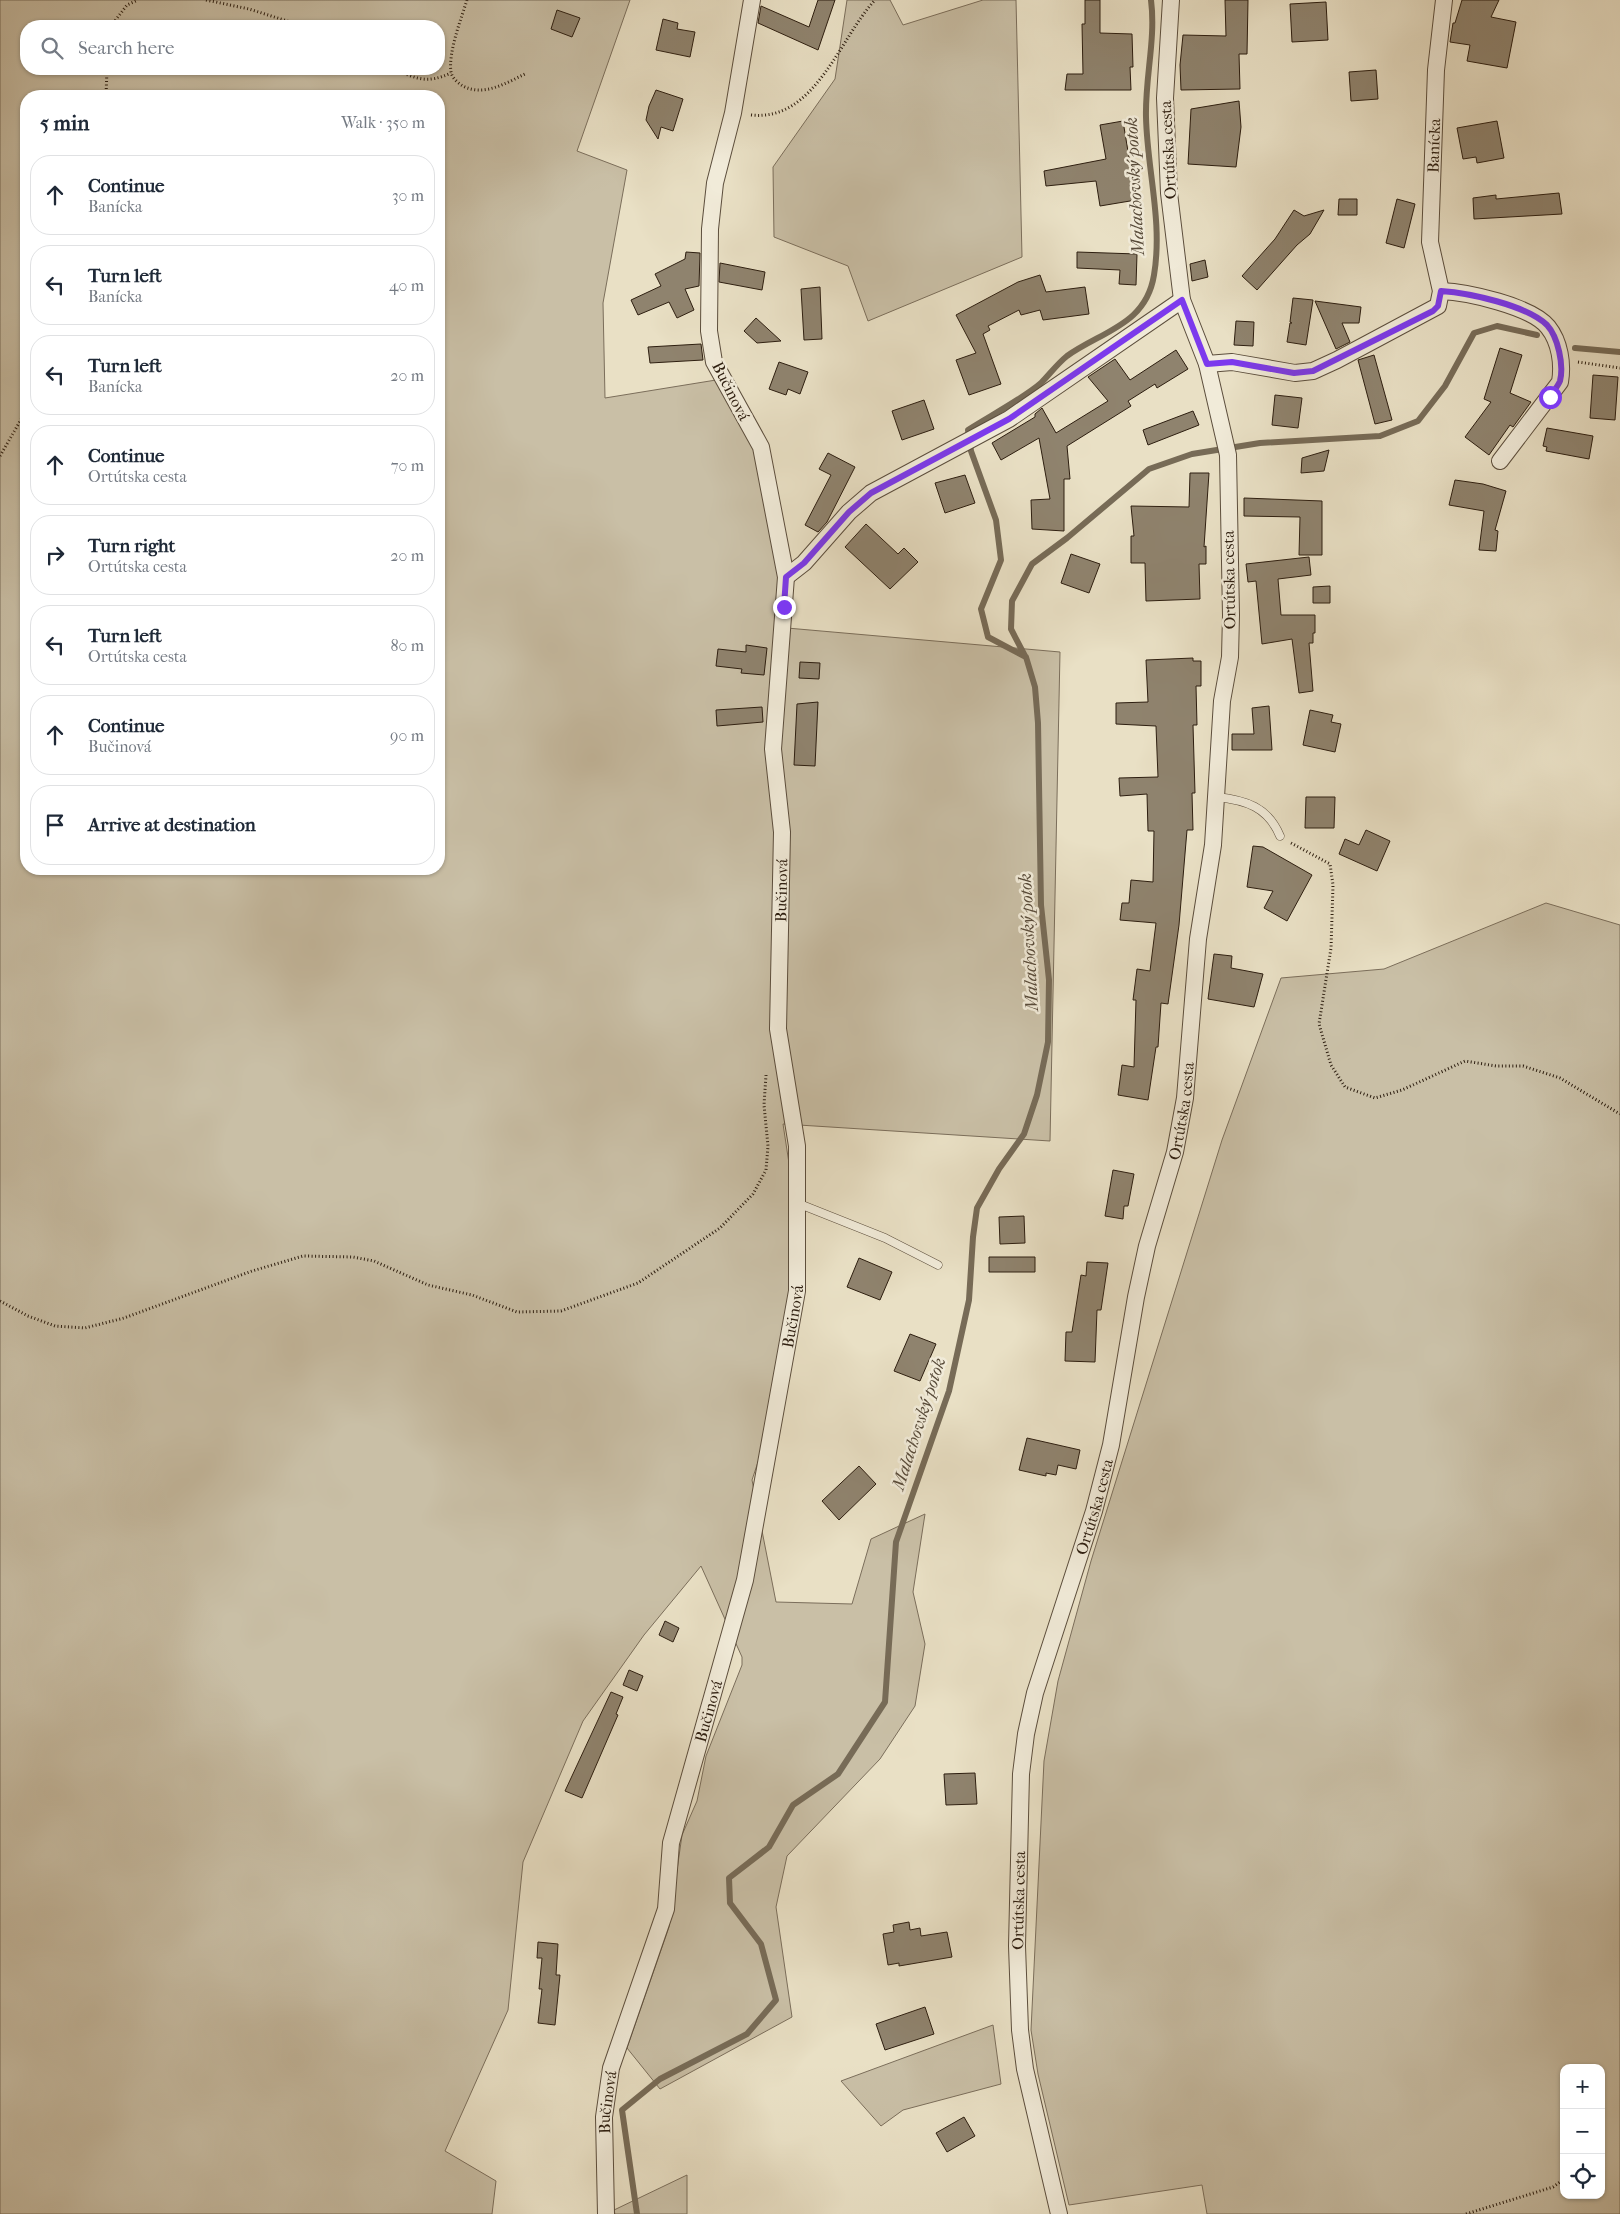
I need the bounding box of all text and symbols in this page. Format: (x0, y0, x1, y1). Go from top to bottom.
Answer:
search box (20, 20, 445, 75)
icon: search (38, 34, 66, 62)
text: Search here (78, 37, 174, 59)
street label: Ortútska cesta (1156, 100, 1180, 200)
text: 5 min (40, 111, 89, 135)
text: Walk · 350 m (341, 113, 425, 132)
water label: Malachovský potok (1121, 117, 1149, 257)
street label: Banícka (1423, 118, 1444, 173)
text: Continue (88, 175, 164, 197)
icon: ahead (41, 181, 69, 209)
text: 30 m (392, 186, 424, 205)
text: Banícka (88, 197, 142, 216)
text: Turn left (88, 265, 162, 287)
icon: left (41, 271, 69, 299)
text: 40 m (389, 276, 424, 295)
text: Banícka (88, 287, 142, 306)
text: Turn left (88, 355, 162, 377)
street label: Bučinová (708, 358, 754, 424)
icon: left (41, 361, 69, 389)
text: 20 m (390, 366, 424, 385)
text: Banícka (88, 377, 142, 396)
route start (1539, 386, 1562, 409)
text: Continue (88, 445, 164, 467)
icon: ahead (41, 451, 69, 479)
text: 70 m (391, 456, 424, 475)
text: Ortútska cesta (88, 467, 187, 486)
street label: Ortútska cesta (1219, 530, 1239, 630)
text: Turn right (88, 535, 175, 557)
icon: right (41, 541, 69, 569)
text: 20 m (390, 546, 424, 565)
text: Ortútska cesta (88, 557, 187, 576)
route end (773, 596, 796, 619)
text: Turn left (88, 625, 162, 647)
icon: left (41, 631, 69, 659)
text: 80 m (390, 636, 424, 655)
text: Ortútska cesta (88, 647, 187, 666)
text: Continue (88, 715, 164, 737)
icon: ahead (41, 721, 69, 749)
text: 90 m (390, 726, 424, 745)
text: Bučinová (88, 737, 151, 756)
icon: arrive (41, 811, 69, 839)
text: Arrive at destination (88, 814, 256, 836)
street label: Bučinová (771, 858, 791, 922)
water label: Malachovský potok (1015, 873, 1043, 1013)
street label: Ortútska cesta (1164, 1061, 1197, 1162)
street label: Bučinová (777, 1284, 807, 1349)
water label: Malachovský potok (887, 1355, 950, 1495)
street label: Ortútska cesta (1071, 1456, 1117, 1557)
street label: Bučinová (690, 1677, 726, 1744)
street label: Ortútska cesta (1007, 1850, 1029, 1950)
map controls (1560, 2064, 1605, 2199)
button: + (1560, 2064, 1605, 2109)
street label: Bučinová (594, 2069, 620, 2134)
button: − (1560, 2109, 1605, 2154)
button: locate (1560, 2154, 1605, 2199)

